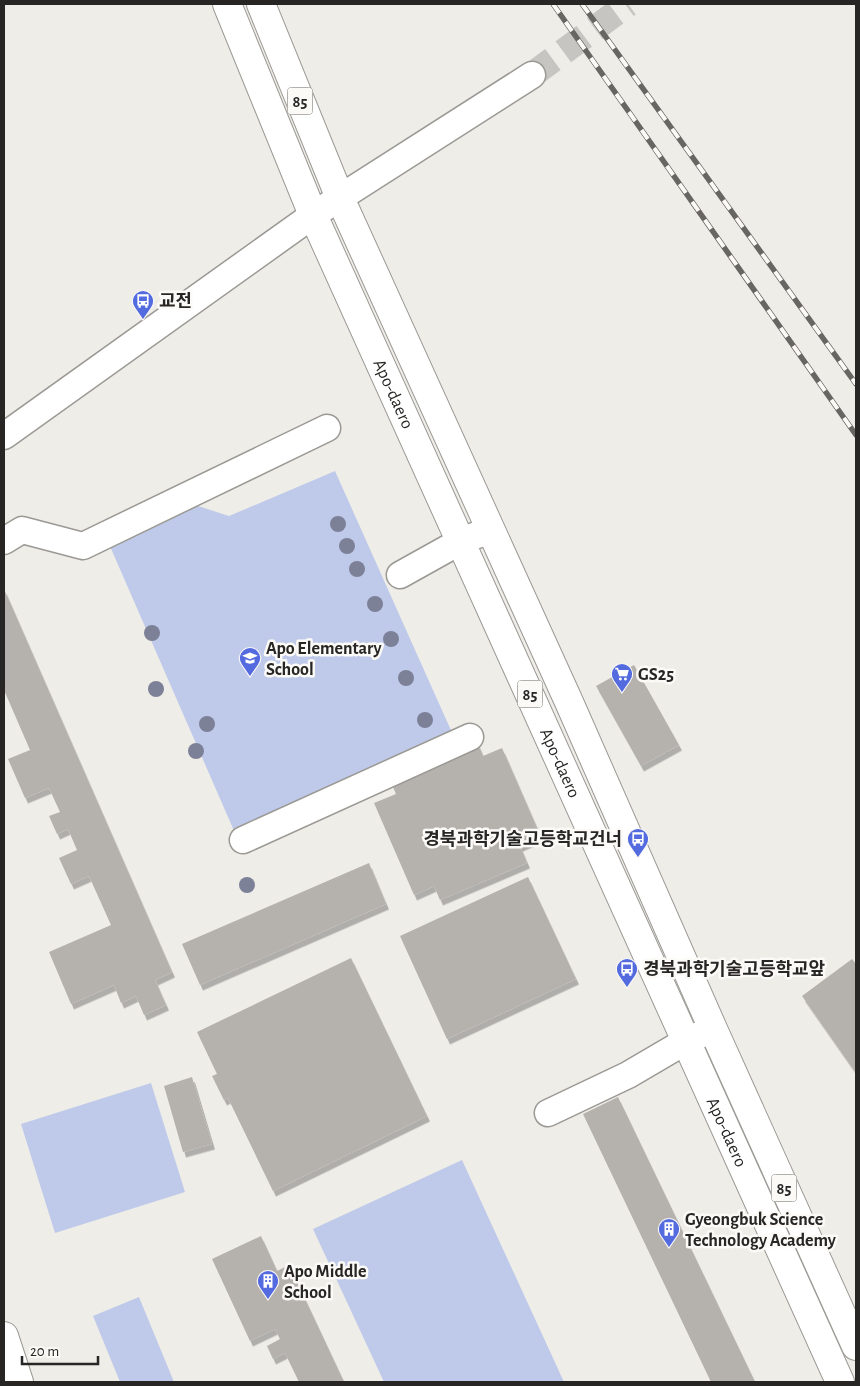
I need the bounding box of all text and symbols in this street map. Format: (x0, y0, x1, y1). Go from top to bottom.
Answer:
road number: 85 (288, 88, 312, 114)
bus stop icon: 교전 (131, 289, 155, 320)
place label: 교전 (159, 292, 192, 311)
street label: Apo-daero (369, 357, 416, 432)
place label: Apo Elementary School (266, 640, 382, 679)
school or university icon: Apo Elementary School (238, 646, 262, 677)
supermarket icon: GS25 (610, 662, 634, 693)
place label: GS25 (638, 666, 674, 684)
road number: 85 (518, 681, 542, 708)
street label: Apo-daero (536, 726, 583, 801)
bus stop icon: 경북과학기술고등학교건너 (626, 827, 650, 858)
place label: 경북과학기술고등학교건너 (423, 829, 622, 849)
bus stop icon: 경북과학기술고등학교앞 (615, 957, 639, 988)
place label: 경북과학기술고등학교앞 (643, 959, 826, 979)
street label: Apo-daero (703, 1095, 750, 1170)
road number: 85 (772, 1174, 796, 1202)
place label: Gyeongbuk Science Technology Academy (685, 1211, 837, 1250)
building icon: Gyeongbuk Science Technology Academy (657, 1217, 681, 1248)
place label: Apo Middle School (284, 1263, 367, 1302)
building icon: Apo Middle School (256, 1269, 280, 1300)
scale bar (22, 1334, 99, 1366)
text: 20 m (30, 1344, 59, 1359)

